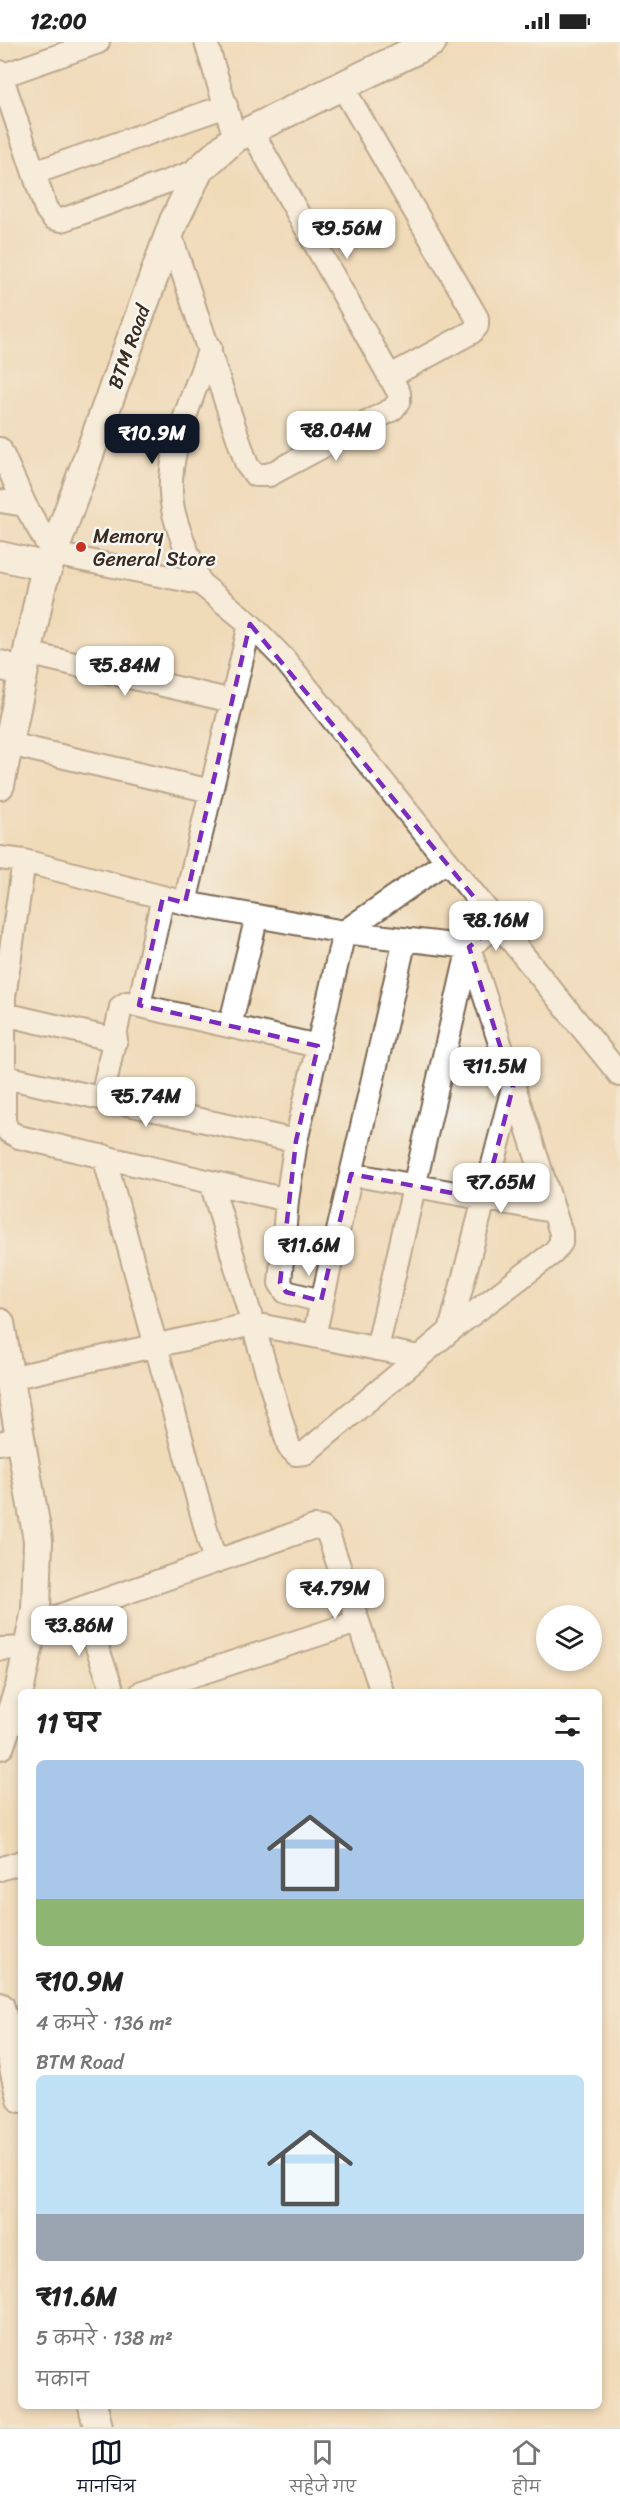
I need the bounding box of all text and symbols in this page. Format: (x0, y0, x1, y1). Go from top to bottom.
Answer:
text: 12:00 (30, 2, 87, 41)
pin: ₹9.56M (298, 209, 396, 260)
text: ₹9.56M (312, 211, 382, 246)
street label: BTM Road (98, 299, 161, 394)
pin: ₹8.04M (287, 411, 385, 462)
text: ₹8.04M (301, 413, 371, 448)
pin: ₹10.9M (103, 414, 201, 465)
text: ₹10.9M (118, 416, 186, 451)
place label: Memory General Store (93, 519, 216, 577)
marker: Memory General Store (74, 540, 88, 554)
pin: ₹5.84M (76, 646, 174, 697)
text: ₹5.84M (90, 648, 160, 683)
pin: ₹8.16M (447, 901, 545, 952)
text: ₹8.16M (463, 903, 529, 938)
pin: ₹11.5M (446, 1047, 544, 1098)
text: ₹11.5M (464, 1049, 526, 1084)
pin: ₹5.74M (97, 1077, 195, 1128)
text: ₹5.74M (111, 1079, 181, 1114)
pin: ₹7.65M (452, 1163, 550, 1214)
text: ₹7.65M (467, 1165, 535, 1200)
pin: ₹11.6M (260, 1226, 358, 1277)
text: ₹11.6M (278, 1228, 340, 1263)
pin: ₹4.79M (286, 1569, 384, 1620)
text: ₹4.79M (300, 1571, 370, 1606)
map controls (536, 1605, 602, 1671)
button: layers (536, 1605, 602, 1671)
pin: ₹3.86M (30, 1606, 128, 1657)
text: ₹3.86M (45, 1608, 113, 1643)
text: 11 घर (36, 1700, 100, 1746)
icon: filters (551, 1709, 584, 1742)
icon: home (256, 1799, 364, 1907)
text: ₹10.9M (36, 1958, 123, 2004)
text: 4 कमरे · 136 m² (36, 2006, 172, 2041)
text: BTM Road (36, 2045, 123, 2080)
icon: home (256, 2114, 364, 2222)
text: ₹11.6M (36, 2273, 117, 2319)
text: 5 कमरे · 138 m² (36, 2321, 173, 2356)
text: मकान (36, 2362, 89, 2397)
tab: मानचित्र (77, 2436, 136, 2504)
tab: सहेजे गए (290, 2436, 356, 2504)
tab: होम (510, 2436, 543, 2504)

